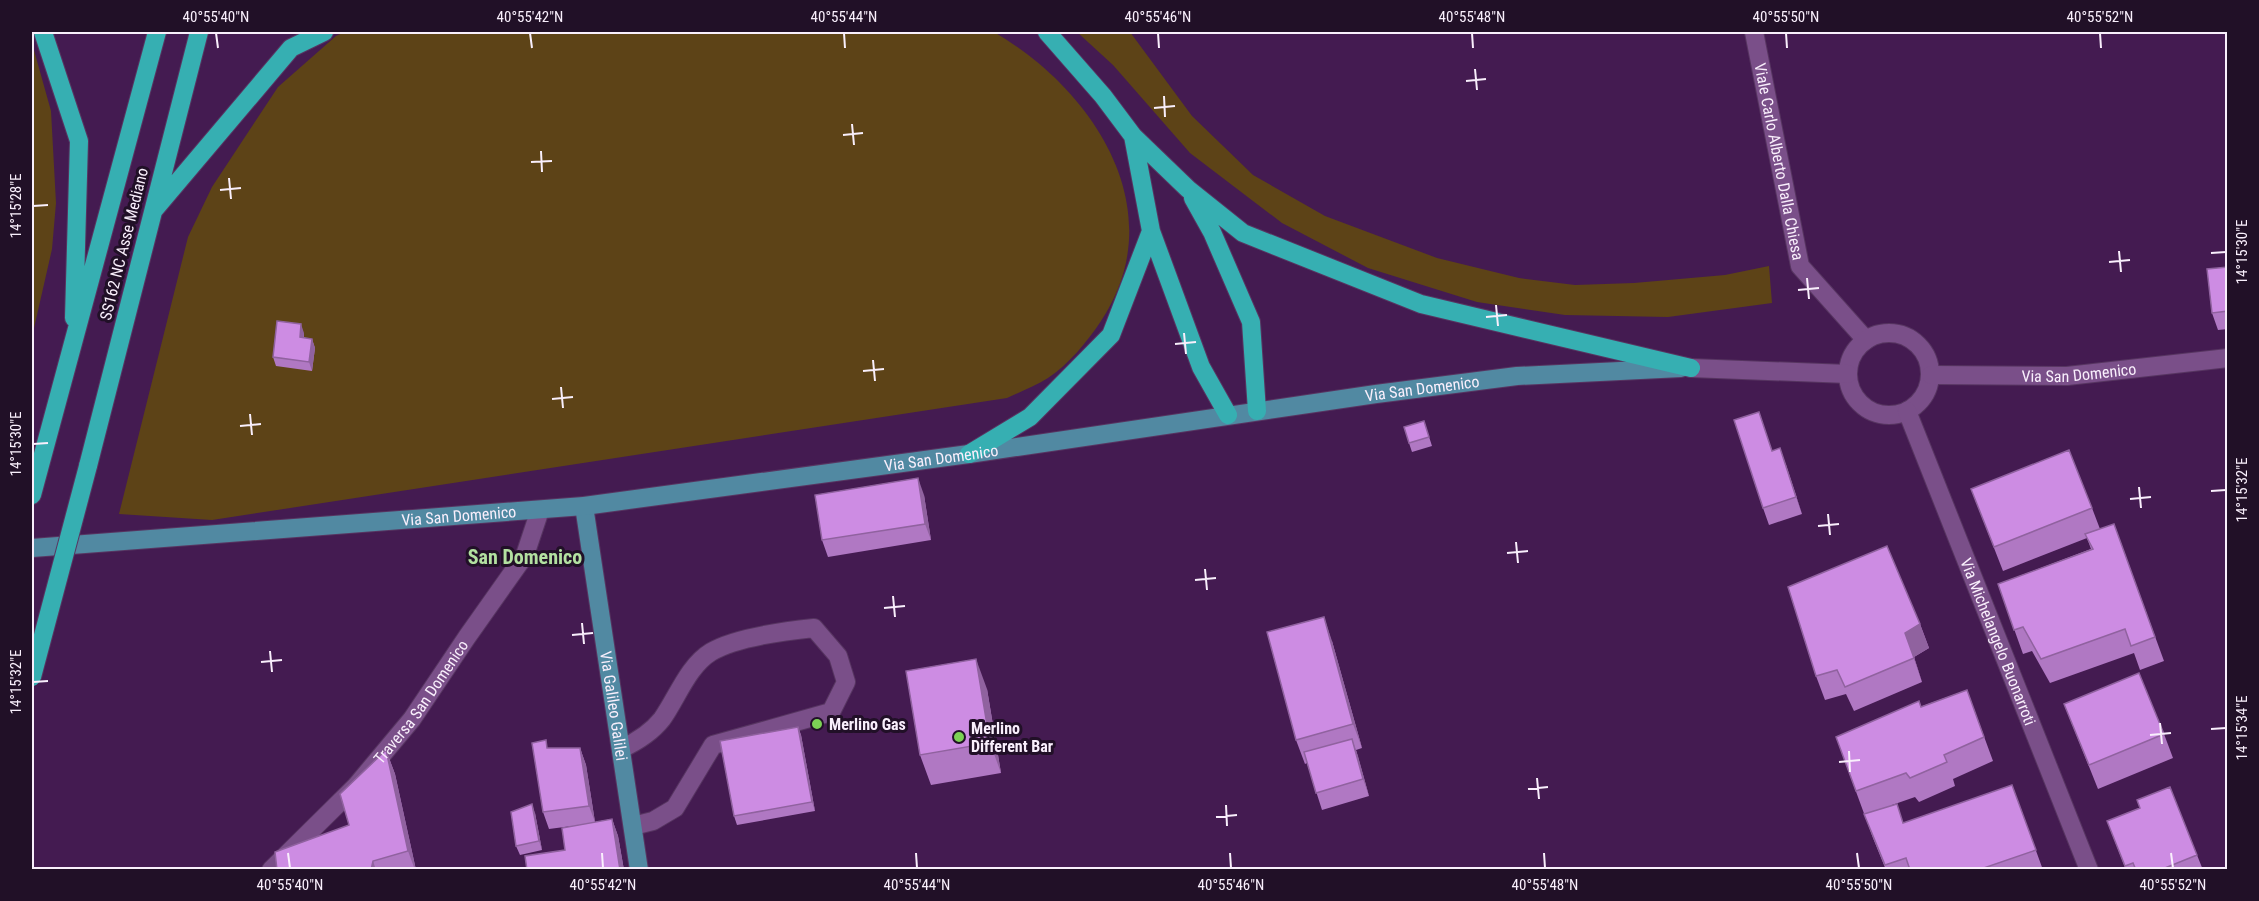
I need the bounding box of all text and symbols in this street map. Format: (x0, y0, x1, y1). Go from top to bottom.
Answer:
text: 40°55'40"N (183, 8, 249, 26)
text: 40°55'42"N (497, 8, 563, 26)
text: 40°55'44"N (811, 8, 877, 26)
text: 40°55'46"N (1125, 8, 1191, 26)
text: 40°55'48"N (1439, 8, 1505, 26)
text: 40°55'50"N (1753, 8, 1819, 26)
text: 40°55'52"N (2067, 8, 2133, 26)
street label: Viale Carlo Alberto Dalla Chiesa (1751, 61, 1808, 262)
street label: SS162 NC Asse Mediano (96, 166, 152, 322)
text: 14°15'28"E (7, 174, 25, 238)
text: 14°15'30"E (2233, 220, 2251, 284)
street label: Via San Domenico (2021, 359, 2137, 386)
street label: Via San Domenico (1364, 371, 1480, 405)
text: 14°15'30"E (7, 412, 25, 476)
street label: Via San Domenico (883, 440, 999, 475)
text: 14°15'32"E (2233, 458, 2251, 522)
street label: Via San Domenico (401, 502, 517, 529)
district label: San Domenico (468, 545, 582, 569)
street label: Via Michelangelo Buonarroti (1957, 555, 2040, 728)
street label: Traversa San Domenico (369, 636, 472, 767)
text: 14°15'32"E (7, 650, 25, 714)
street label: Via Galileo Galilei (597, 650, 632, 762)
text: 14°15'34"E (2233, 696, 2251, 760)
place label: Merlino Gas (829, 715, 906, 734)
marker: Merlino Gas (810, 717, 824, 731)
place label: Merlino Different Bar (971, 719, 1053, 756)
marker: Merlino Different Bar (952, 730, 966, 744)
text: 40°55'40"N (257, 876, 323, 894)
text: 40°55'42"N (570, 876, 636, 894)
text: 40°55'44"N (884, 876, 950, 894)
text: 40°55'46"N (1198, 876, 1264, 894)
text: 40°55'48"N (1512, 876, 1578, 894)
text: 40°55'50"N (1826, 876, 1892, 894)
text: 40°55'52"N (2140, 876, 2206, 894)

